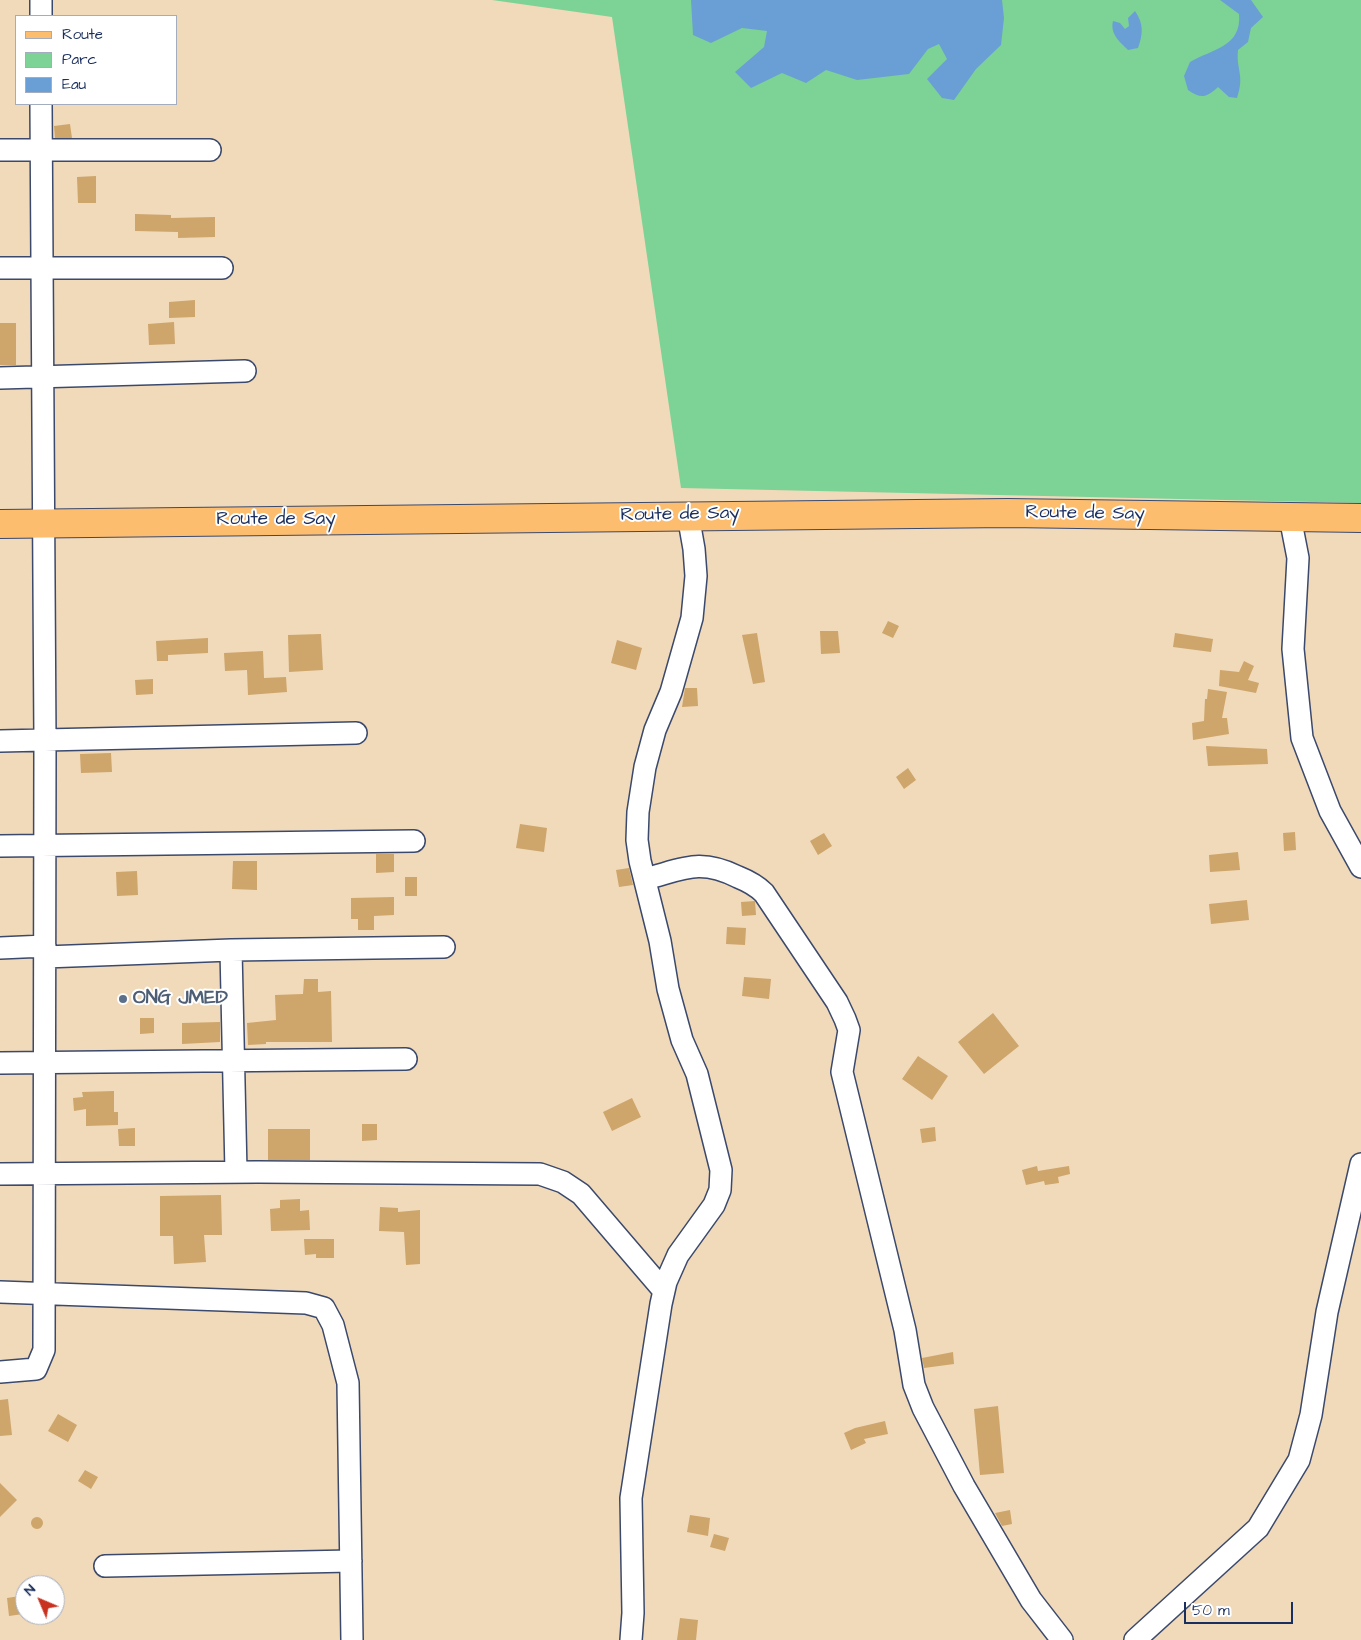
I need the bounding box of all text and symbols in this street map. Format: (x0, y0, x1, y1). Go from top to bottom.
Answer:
legend (15, 15, 178, 105)
text: Route (62, 24, 103, 45)
text: Parc (62, 49, 97, 70)
text: Eau (62, 74, 86, 95)
street label: Route de Say (1025, 502, 1145, 526)
street label: Route de Say (620, 503, 740, 527)
street label: Route de Say (216, 509, 336, 531)
place label: ONG JMED (133, 988, 228, 1010)
marker: ONG JMED (117, 993, 129, 1005)
north arrow (15, 1575, 65, 1625)
text: N (20, 1580, 40, 1600)
scale bar (1186, 1592, 1295, 1624)
text: 50 m (1192, 1600, 1230, 1621)

